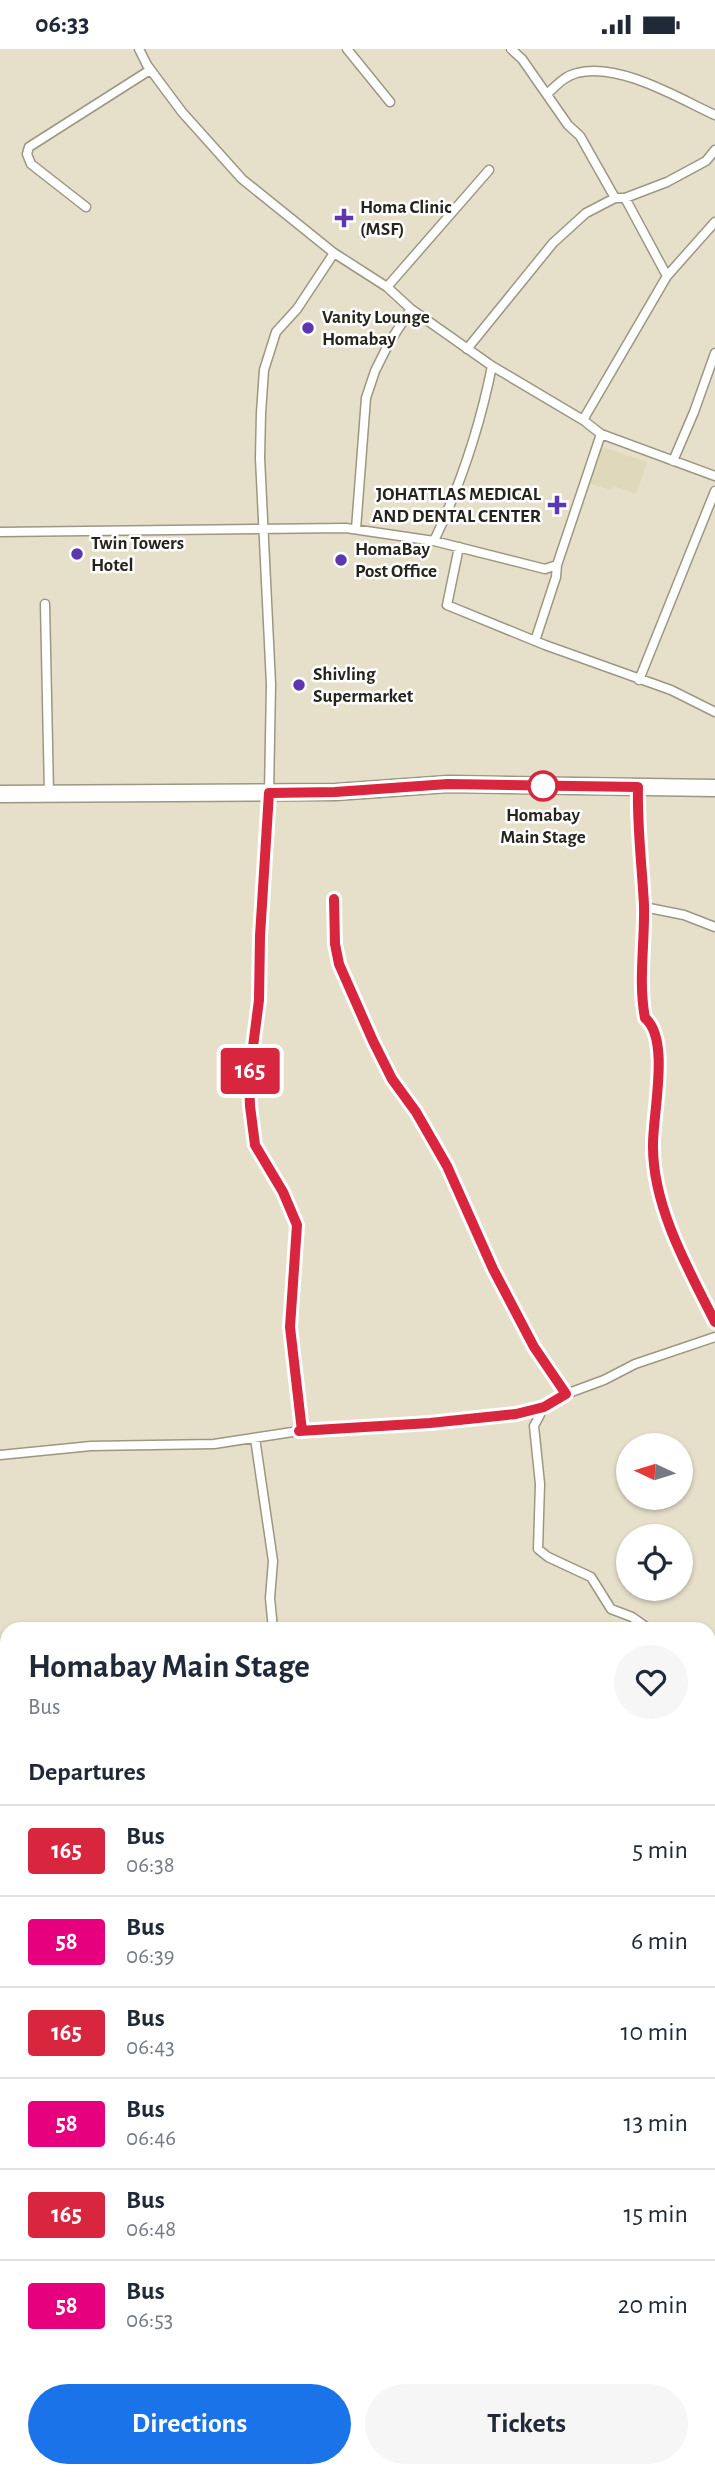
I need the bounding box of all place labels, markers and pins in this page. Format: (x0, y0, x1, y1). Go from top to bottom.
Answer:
place label: Homa Clinic (MSF) (360, 198, 452, 239)
marker: Homa Clinic (MSF) (334, 208, 354, 228)
place label: Vanity Lounge Homabay (322, 308, 430, 349)
marker: Vanity Lounge Homabay (300, 320, 316, 336)
place label: JOHATTLAS MEDICAL AND DENTAL CENTER (372, 485, 542, 526)
marker: JOHATTLAS MEDICAL AND DENTAL CENTER (547, 495, 567, 515)
place label: Twin Towers Hotel (91, 534, 184, 575)
place label: HomaBay Post Office (355, 540, 437, 581)
marker: Twin Towers Hotel (69, 546, 85, 562)
marker: HomaBay Post Office (333, 552, 349, 568)
place label: Shivling Supermarket (313, 665, 414, 706)
marker: Shivling Supermarket (291, 677, 307, 693)
marker: Homabay Main Stage (528, 771, 558, 801)
place label: Homabay Main Stage (500, 806, 586, 847)

